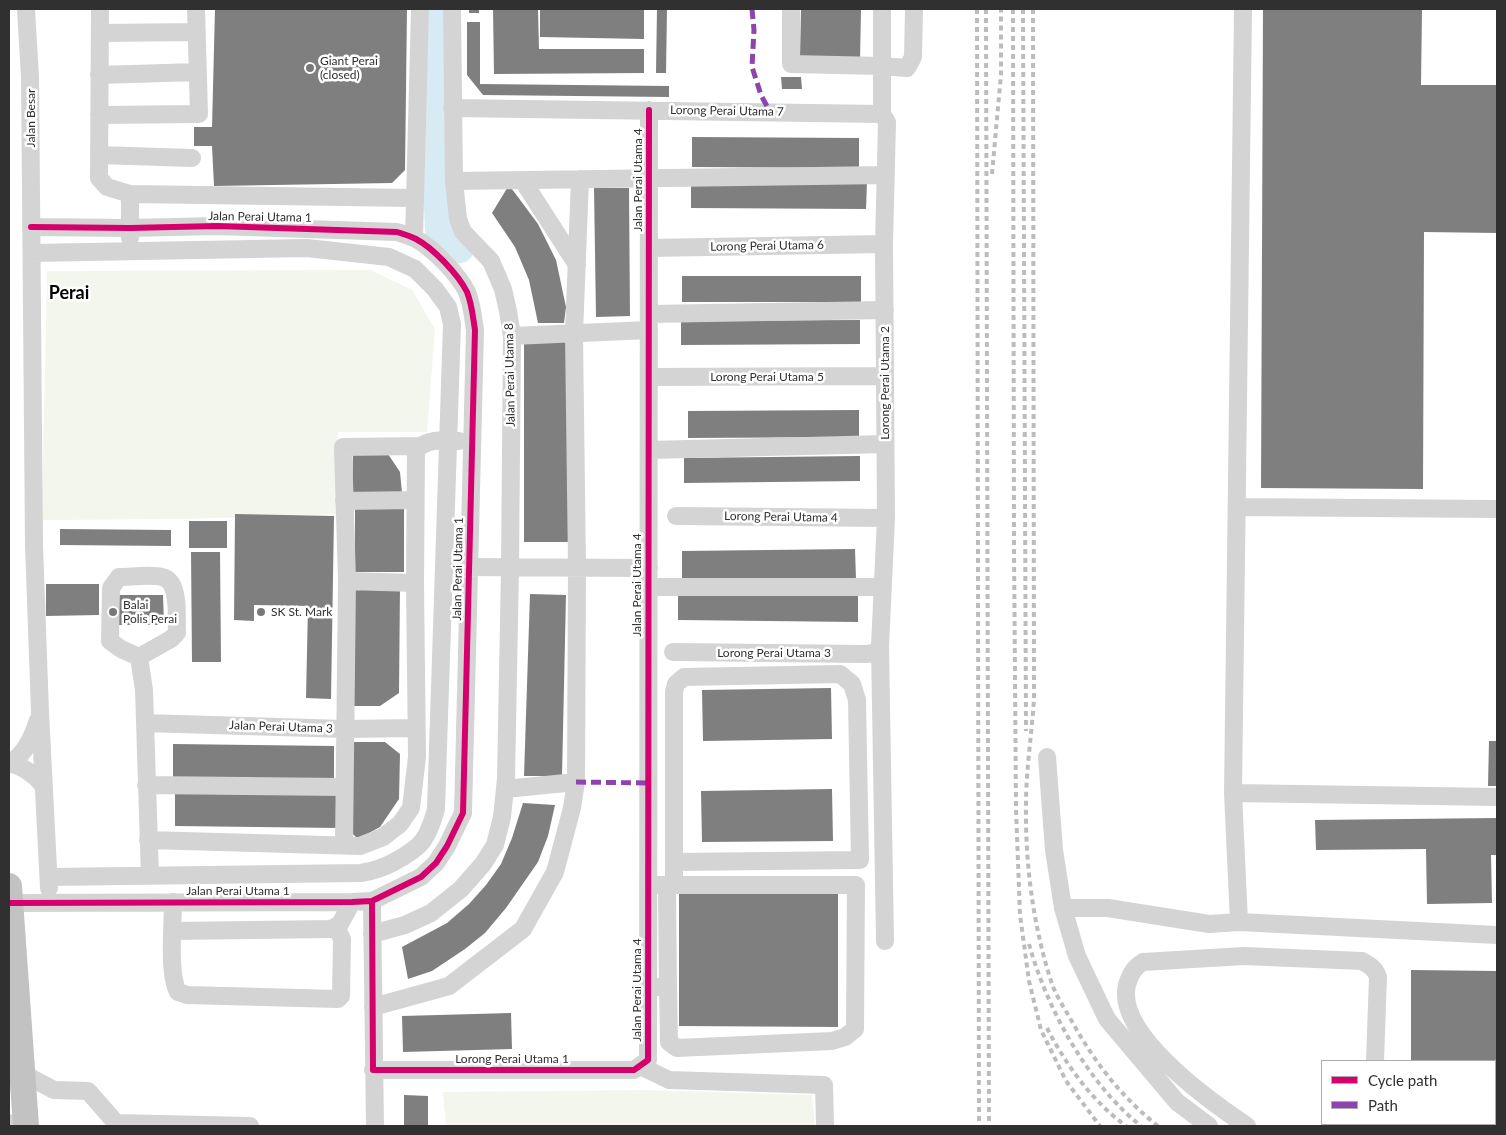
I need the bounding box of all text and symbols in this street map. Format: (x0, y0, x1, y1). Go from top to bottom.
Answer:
place label: Giant Perai (closed) (320, 54, 378, 82)
marker: Giant Perai (closed) (304, 62, 316, 74)
street label: Jalan Besar (24, 89, 38, 147)
street label: Lorong Perai Utama 7 (670, 103, 784, 119)
street label: Jalan Perai Utama 4 (631, 128, 645, 232)
street label: Jalan Perai Utama 1 (208, 209, 312, 225)
street label: Lorong Perai Utama 6 (710, 238, 824, 254)
district label: Perai (49, 282, 89, 304)
street label: Jalan Perai Utama 8 (502, 323, 518, 427)
street label: Lorong Perai Utama 2 (878, 326, 892, 440)
street label: Lorong Perai Utama 5 (710, 370, 824, 384)
street label: Lorong Perai Utama 4 (724, 509, 838, 525)
street label: Jalan Perai Utama 1 (450, 517, 466, 621)
street label: Jalan Perai Utama 4 (630, 533, 644, 637)
place label: Balai Polis Perai (123, 598, 177, 626)
place label: SK St. Mark (271, 605, 332, 619)
marker: Balai Polis Perai (107, 606, 119, 618)
marker: SK St. Mark (255, 606, 267, 618)
street label: Lorong Perai Utama 3 (717, 646, 831, 660)
street label: Jalan Perai Utama 3 (229, 718, 333, 736)
street label: Jalan Perai Utama 1 (186, 884, 290, 898)
street label: Jalan Perai Utama 4 (630, 938, 644, 1042)
street label: Lorong Perai Utama 1 (455, 1052, 569, 1066)
legend (1321, 1060, 1496, 1125)
text: Cycle path (1368, 1071, 1437, 1089)
text: Path (1368, 1096, 1398, 1114)

